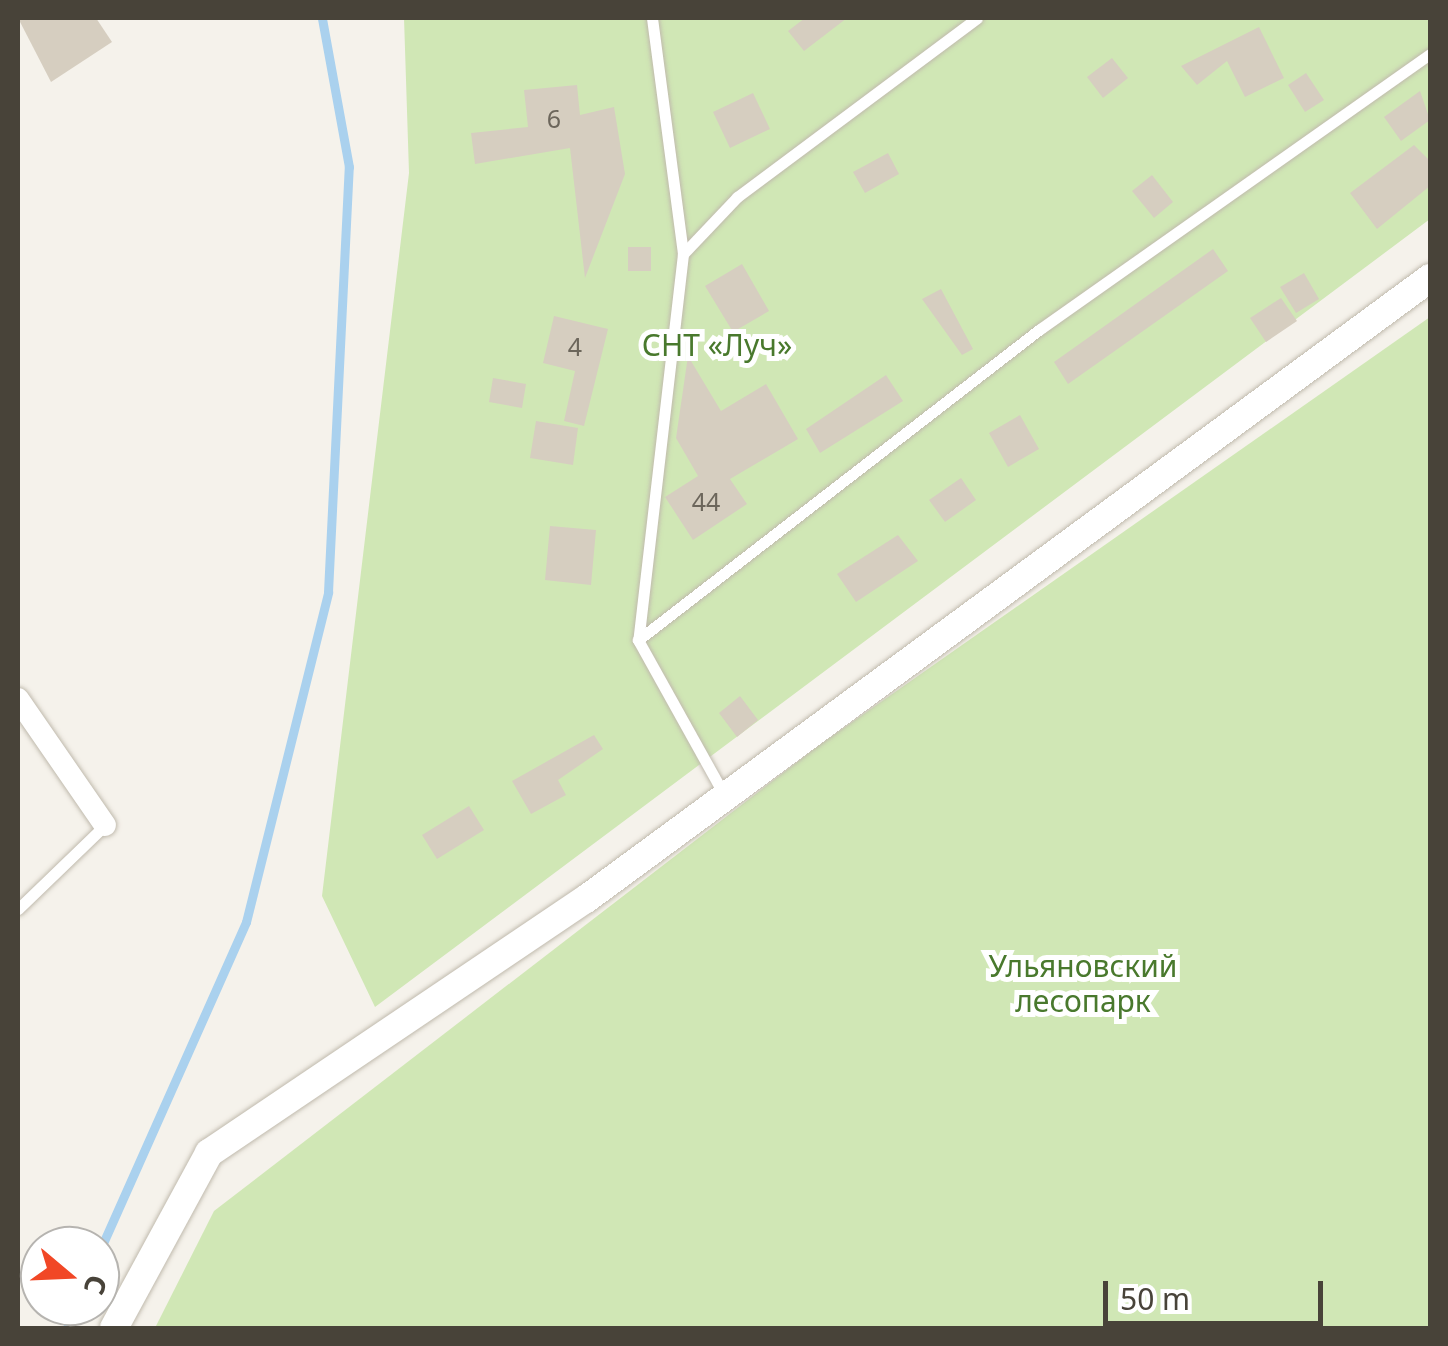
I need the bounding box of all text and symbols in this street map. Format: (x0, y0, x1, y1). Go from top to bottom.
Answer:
house number: 6 (547, 103, 561, 133)
park label: СНТ «Луч» (642, 327, 792, 363)
house number: 4 (568, 331, 582, 361)
house number: 44 (692, 486, 720, 516)
park label: Ульяновский лесопарк (989, 948, 1177, 1018)
north arrow (20, 1226, 120, 1326)
scale bar (1108, 1261, 1328, 1323)
text: С (76, 1270, 117, 1300)
text: 50 m (1120, 1278, 1190, 1319)

